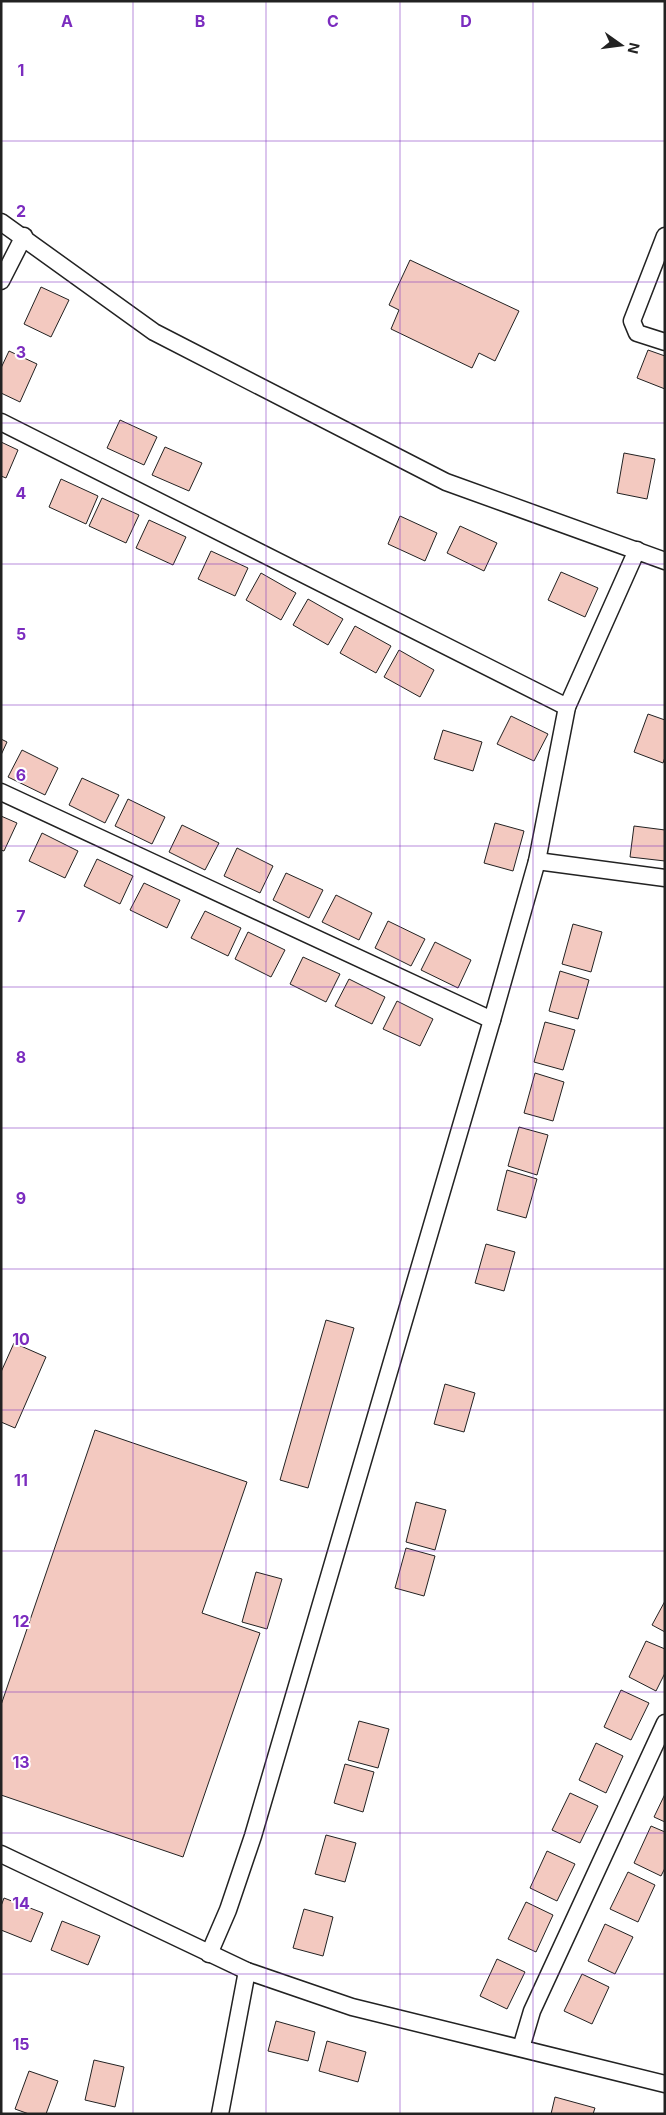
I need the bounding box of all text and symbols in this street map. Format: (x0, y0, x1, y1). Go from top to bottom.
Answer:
text: A (61, 11, 73, 31)
text: B (195, 11, 205, 31)
text: C (327, 11, 339, 31)
text: D (460, 11, 472, 31)
north arrow (596, 20, 646, 70)
text: N (625, 41, 644, 55)
text: 1 (18, 60, 24, 80)
text: 2 (16, 201, 26, 221)
text: 3 (16, 342, 26, 362)
text: 4 (16, 483, 27, 503)
text: 5 (16, 624, 26, 644)
text: 6 (16, 765, 26, 785)
text: 7 (16, 906, 26, 926)
text: 8 (16, 1047, 26, 1067)
text: 9 (16, 1188, 26, 1208)
text: 10 (12, 1329, 30, 1349)
text: 11 (14, 1470, 28, 1490)
text: 12 (13, 1611, 29, 1631)
text: 13 (12, 1752, 30, 1772)
text: 14 (12, 1893, 30, 1913)
text: 15 (12, 2034, 30, 2054)

